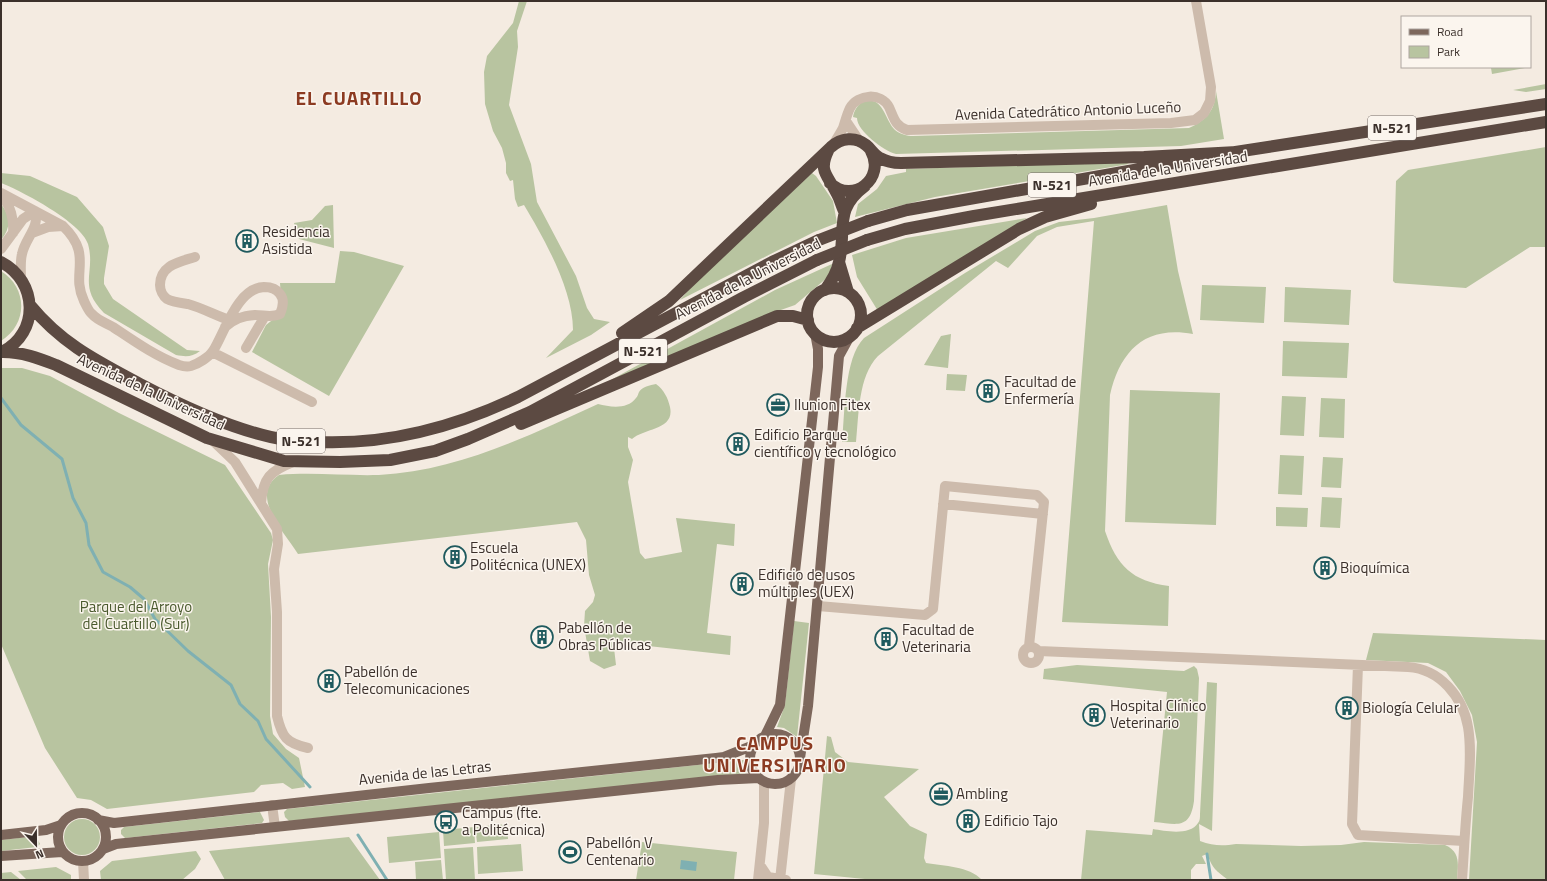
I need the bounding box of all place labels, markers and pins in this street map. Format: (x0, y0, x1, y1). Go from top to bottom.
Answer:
place label: Residencia Asistida (262, 220, 330, 260)
building icon: Residencia Asistida (234, 228, 260, 254)
place label: Facultad de Enfermería (1004, 370, 1076, 410)
building icon: Facultad de Enfermería (975, 378, 1001, 404)
office icon: Ilunion Fitex (765, 392, 791, 418)
place label: Ilunion Fitex (794, 393, 871, 416)
place label: Edificio Parque científico y tecnológico (754, 423, 897, 463)
building icon: Edificio Parque científico y tecnológico (725, 431, 751, 457)
place label: Escuela Politécnica (UNEX) (470, 536, 586, 576)
building icon: Escuela Politécnica (UNEX) (442, 544, 468, 570)
building icon: Bioquímica (1312, 555, 1338, 581)
place label: Bioquímica (1340, 556, 1410, 579)
place label: Edificio de usos múltiples (UEX) (758, 563, 855, 603)
building icon: Edificio de usos múltiples (UEX) (729, 571, 755, 597)
place label: Pabellón de Obras Públicas (558, 616, 651, 656)
place label: Facultad de Veterinaria (902, 618, 974, 658)
building icon: Pabellón de Obras Públicas (529, 624, 555, 650)
building icon: Facultad de Veterinaria (873, 626, 899, 652)
place label: Pabellón de Telecomunicaciones (344, 660, 470, 700)
building icon: Pabellón de Telecomunicaciones (316, 668, 342, 694)
place label: Hospital Clínico Veterinario (1110, 694, 1206, 734)
building icon: Biología Celular (1334, 695, 1360, 721)
place label: Biología Celular (1362, 696, 1459, 719)
building icon: Hospital Clínico Veterinario (1081, 702, 1107, 728)
office icon: Ambling (928, 781, 954, 807)
place label: Ambling (956, 782, 1008, 805)
place label: Campus (fte. a Politécnica) (462, 801, 545, 841)
building icon: Edificio Tajo (955, 808, 981, 834)
bus stop icon: Campus (fte. a Politécnica) (433, 809, 459, 835)
place label: Edificio Tajo (984, 809, 1058, 832)
place label: Pabellón V Centenario (586, 831, 654, 871)
sports icon: Pabellón V Centenario (557, 839, 583, 865)

